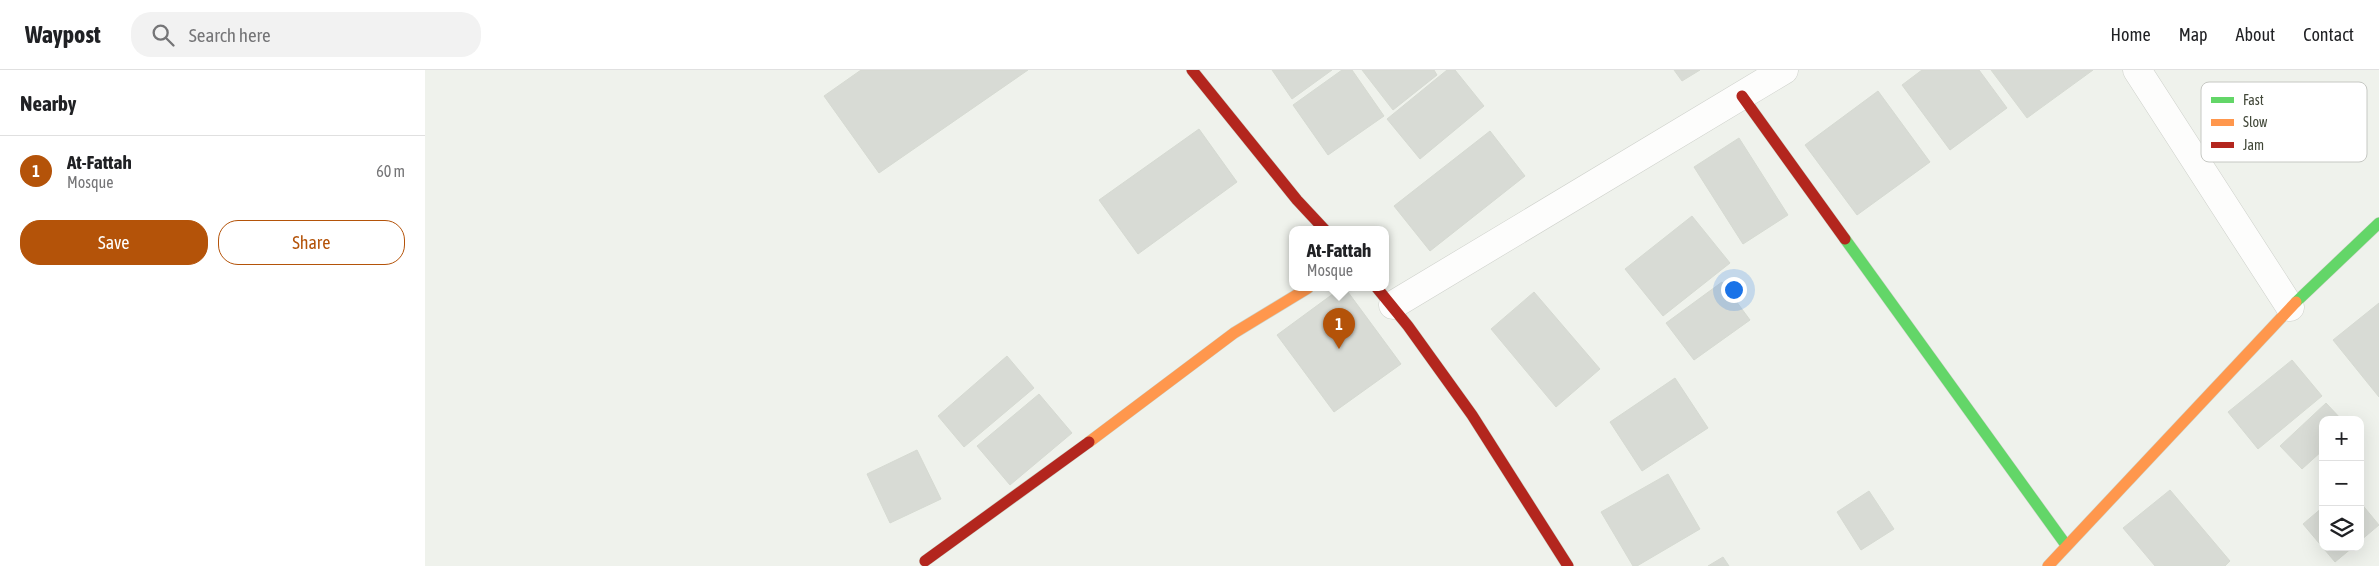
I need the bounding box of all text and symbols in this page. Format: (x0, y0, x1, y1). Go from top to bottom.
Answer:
search box (131, 12, 481, 57)
text: Waypost (25, 21, 101, 48)
icon: search (149, 21, 177, 49)
text: Search here (189, 24, 271, 46)
text: Home (2111, 24, 2151, 45)
text: Map (2179, 24, 2208, 45)
text: About (2236, 24, 2275, 45)
text: Contact (2303, 24, 2354, 45)
legend (2201, 82, 2367, 162)
text: Nearby (20, 91, 76, 115)
text: Fast (2243, 92, 2264, 108)
text: Slow (2243, 114, 2268, 130)
text: Jam (2243, 137, 2264, 153)
text: At-Fattah (67, 151, 132, 173)
text: 1 (32, 162, 40, 180)
text: 60 m (376, 162, 405, 180)
text: Mosque (67, 173, 113, 191)
button: Save (20, 220, 208, 265)
button: Share (218, 220, 405, 265)
popup (1289, 226, 1389, 291)
text: At-Fattah (1307, 239, 1371, 261)
text: Mosque (1307, 261, 1353, 279)
your location (1721, 277, 1747, 303)
pin: 1 (1323, 308, 1355, 349)
map controls (2319, 416, 2364, 551)
button: + (2319, 416, 2364, 461)
button: − (2319, 461, 2364, 506)
button: layers (2319, 506, 2364, 551)

